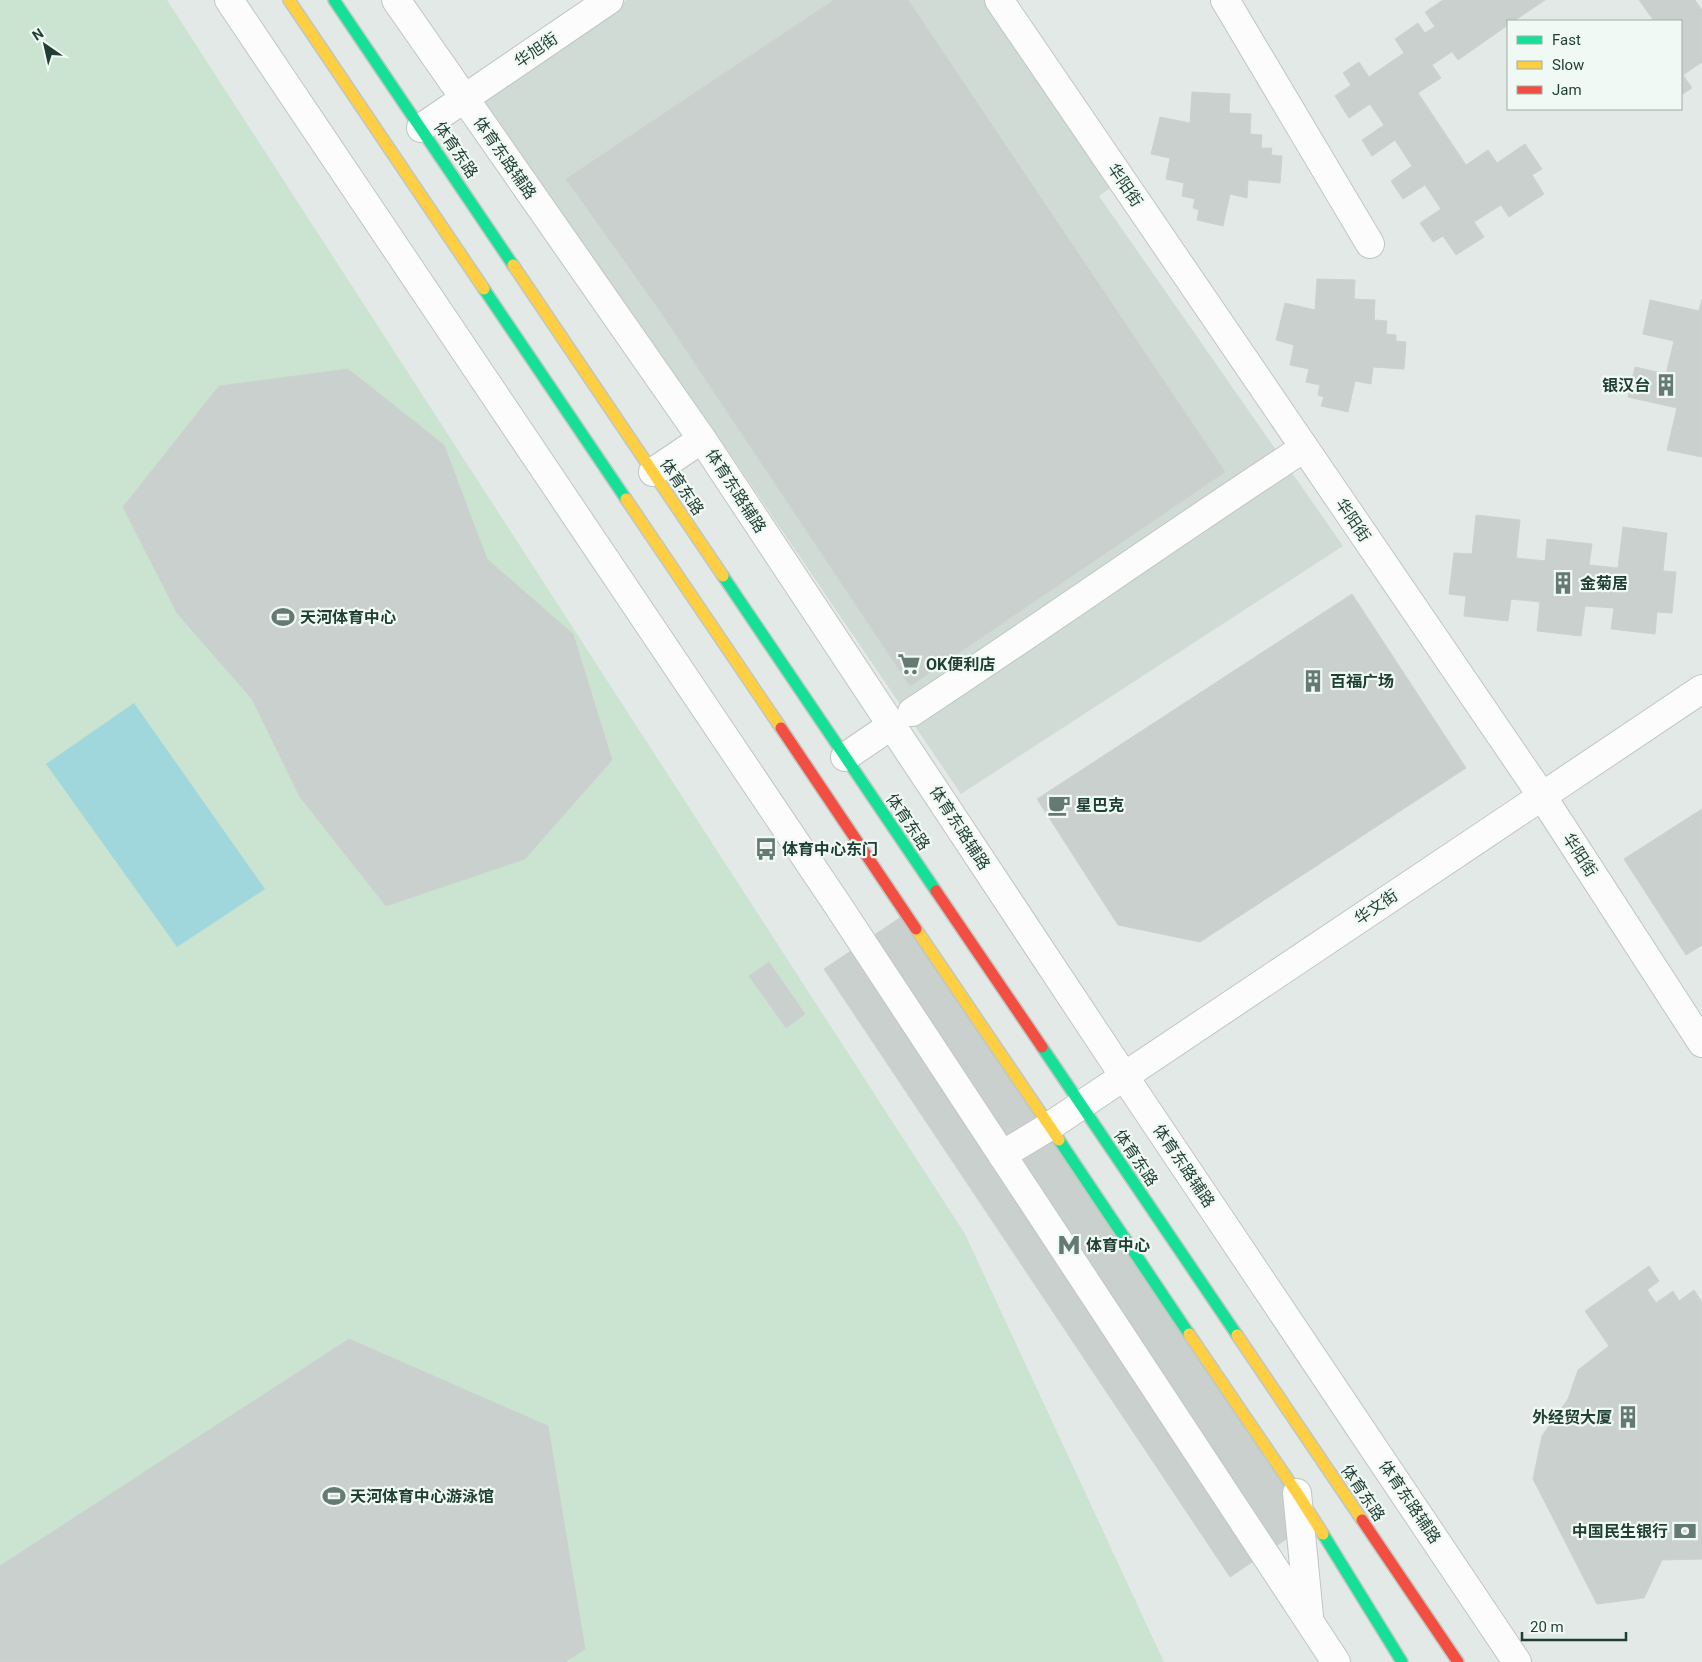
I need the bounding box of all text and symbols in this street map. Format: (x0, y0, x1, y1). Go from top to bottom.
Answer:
north arrow (20, 20, 70, 70)
legend (1507, 20, 1682, 110)
text: N (29, 25, 46, 44)
street label: 华旭街 (511, 29, 561, 71)
text: Fast (1552, 31, 1581, 49)
text: Slow (1552, 56, 1584, 74)
text: Jam (1552, 81, 1582, 99)
street label: 体育东路辅路 (470, 113, 540, 203)
street label: 体育东路 (430, 118, 482, 182)
street label: 华阳街 (1104, 160, 1146, 210)
building icon: 银汉台 (1653, 372, 1679, 398)
place label: 银汉台 (1602, 376, 1650, 395)
street label: 体育东路辅路 (702, 446, 770, 536)
street label: 体育东路 (656, 455, 708, 519)
street label: 华阳街 (1332, 495, 1374, 545)
building icon: 金菊居 (1550, 570, 1576, 596)
place label: 金菊居 (1580, 574, 1628, 593)
sports icon: 天河体育中心 (270, 604, 296, 630)
place label: 天河体育中心 (300, 608, 396, 627)
supermarket icon: OK便利店 (896, 651, 922, 677)
place label: OK便利店 (926, 655, 995, 674)
building icon: 百福广场 (1300, 668, 1326, 694)
place label: 百福广场 (1330, 672, 1394, 691)
street label: 体育东路辅路 (926, 783, 994, 873)
street label: 体育东路 (882, 790, 934, 854)
cafe icon: 星巴克 (1046, 792, 1072, 818)
place label: 星巴克 (1076, 796, 1124, 815)
street label: 华阳街 (1559, 830, 1601, 880)
bus stop icon: 体育中心东门 (753, 836, 779, 862)
place label: 体育中心东门 (782, 840, 878, 859)
street label: 华文街 (1351, 886, 1401, 928)
street label: 体育东路辅路 (1149, 1121, 1219, 1211)
street label: 体育东路 (1110, 1126, 1162, 1190)
metro station icon: 体育中心 (1056, 1232, 1082, 1258)
place label: 体育中心 (1086, 1236, 1150, 1255)
building icon: 外经贸大厦 (1615, 1404, 1641, 1430)
place label: 外经贸大厦 (1532, 1408, 1612, 1427)
street label: 体育东路辅路 (1375, 1457, 1445, 1547)
street label: 体育东路 (1337, 1461, 1389, 1525)
sports icon: 天河体育中心游泳馆 (321, 1483, 347, 1509)
place label: 天河体育中心游泳馆 (350, 1487, 494, 1506)
bank icon: 中国民生银行 (1672, 1518, 1698, 1544)
place label: 中国民生银行 (1572, 1522, 1668, 1541)
scale bar (1522, 1610, 1626, 1642)
text: 20 m (1530, 1618, 1564, 1636)

